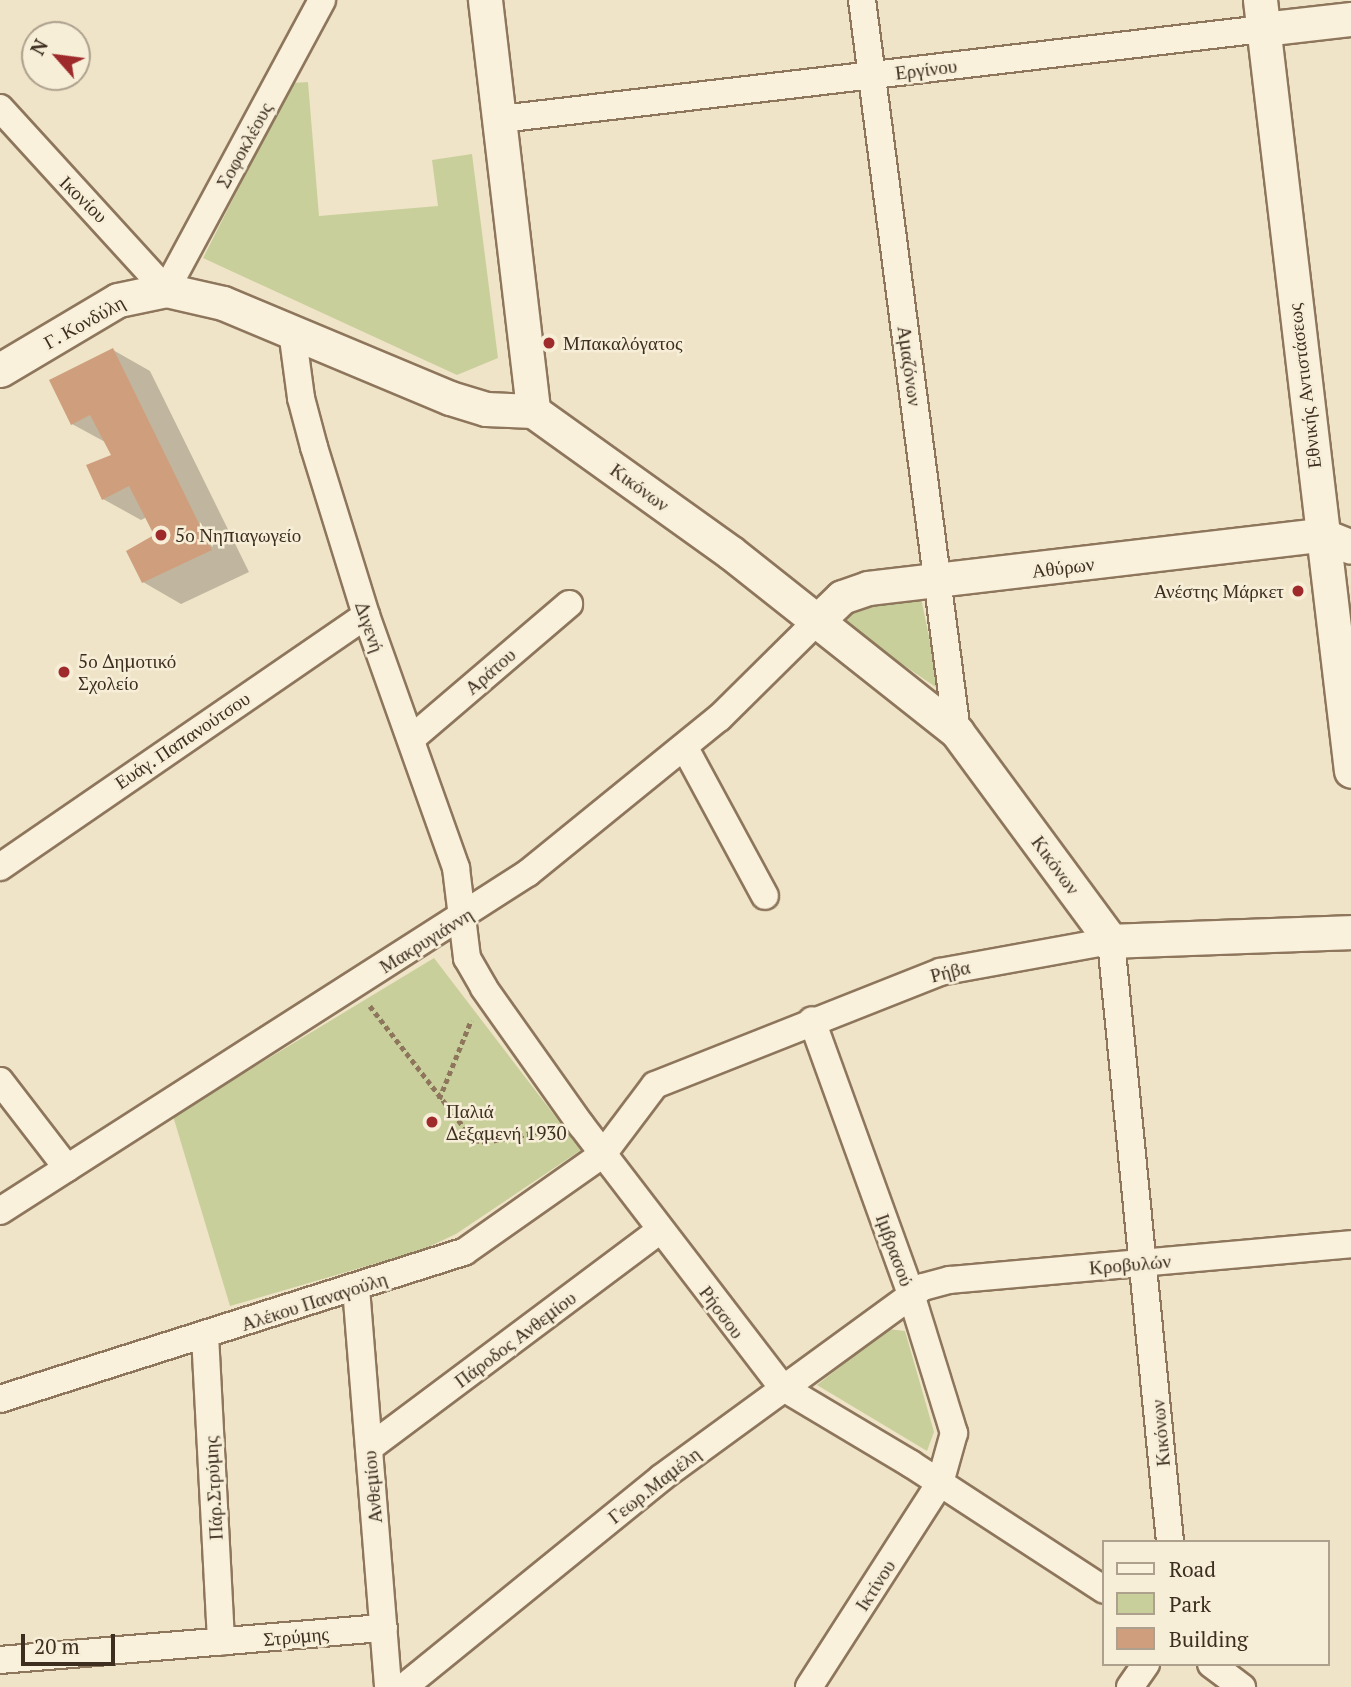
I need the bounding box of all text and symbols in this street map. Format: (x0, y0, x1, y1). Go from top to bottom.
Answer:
north arrow (21, 21, 91, 91)
text: N (24, 35, 53, 59)
street label: Εργίνου (894, 54, 958, 84)
street label: Σοφοκλέους (211, 98, 277, 192)
street label: Ικονίου (55, 171, 113, 227)
street label: Γ. Κονδύλη (39, 290, 129, 354)
street label: Εθνικής Αντιστάσεως (1283, 302, 1325, 470)
street label: Αμαζόνων (893, 324, 927, 408)
place label: Μπακαλόγατος (563, 332, 683, 354)
marker: Μπακαλόγατος (541, 335, 557, 351)
street label: Κικόνων (606, 458, 674, 516)
place label: 5ο Νηπιαγωγείο (175, 524, 301, 546)
marker: 5ο Νηπιαγωγείο (153, 527, 169, 543)
street label: Αθύρων (1030, 552, 1096, 582)
place label: Ανέστης Μάρκετ (1154, 580, 1284, 602)
marker: Ανέστης Μάρκετ (1290, 583, 1306, 599)
street label: Διγενή (351, 599, 389, 655)
street label: Αράτου (460, 643, 520, 699)
place label: 5ο Δημοτικό Σχολείο (78, 650, 176, 694)
marker: 5ο Δημοτικό Σχολείο (56, 664, 72, 680)
street label: Ευάγ. Παπανούτσου (110, 686, 254, 794)
street label: Κικόνων (1027, 831, 1085, 899)
street label: Μακρυγιάννη (375, 902, 477, 978)
street label: Ρήβα (928, 955, 972, 987)
place label: Παλιά Δεξαμενή 1930 (446, 1100, 567, 1144)
marker: Παλιά Δεξαμενή 1930 (424, 1114, 440, 1130)
street label: Ιμβρασού (871, 1211, 919, 1289)
street label: Κροβυλών (1088, 1249, 1172, 1279)
street label: Αλέκου Παναγούλη (238, 1267, 390, 1335)
street label: Ρήσσου (695, 1281, 749, 1343)
street label: Πάροδος Ανθεμίου (450, 1286, 580, 1392)
street label: Κικόνων (1146, 1399, 1174, 1467)
street label: Πάρ.Στρύμης (199, 1435, 227, 1541)
street label: Γεωρ.Μαμέλη (603, 1442, 705, 1528)
street label: Ανθεμίου (357, 1450, 387, 1524)
legend (1102, 1540, 1330, 1666)
street label: Ικτίνου (850, 1555, 900, 1615)
text: Road (1169, 1555, 1216, 1583)
text: Park (1169, 1590, 1211, 1618)
scale bar (24, 1620, 119, 1664)
street label: Στρύμης (262, 1622, 330, 1650)
text: Building (1169, 1625, 1248, 1653)
text: 20 m (34, 1632, 80, 1660)

